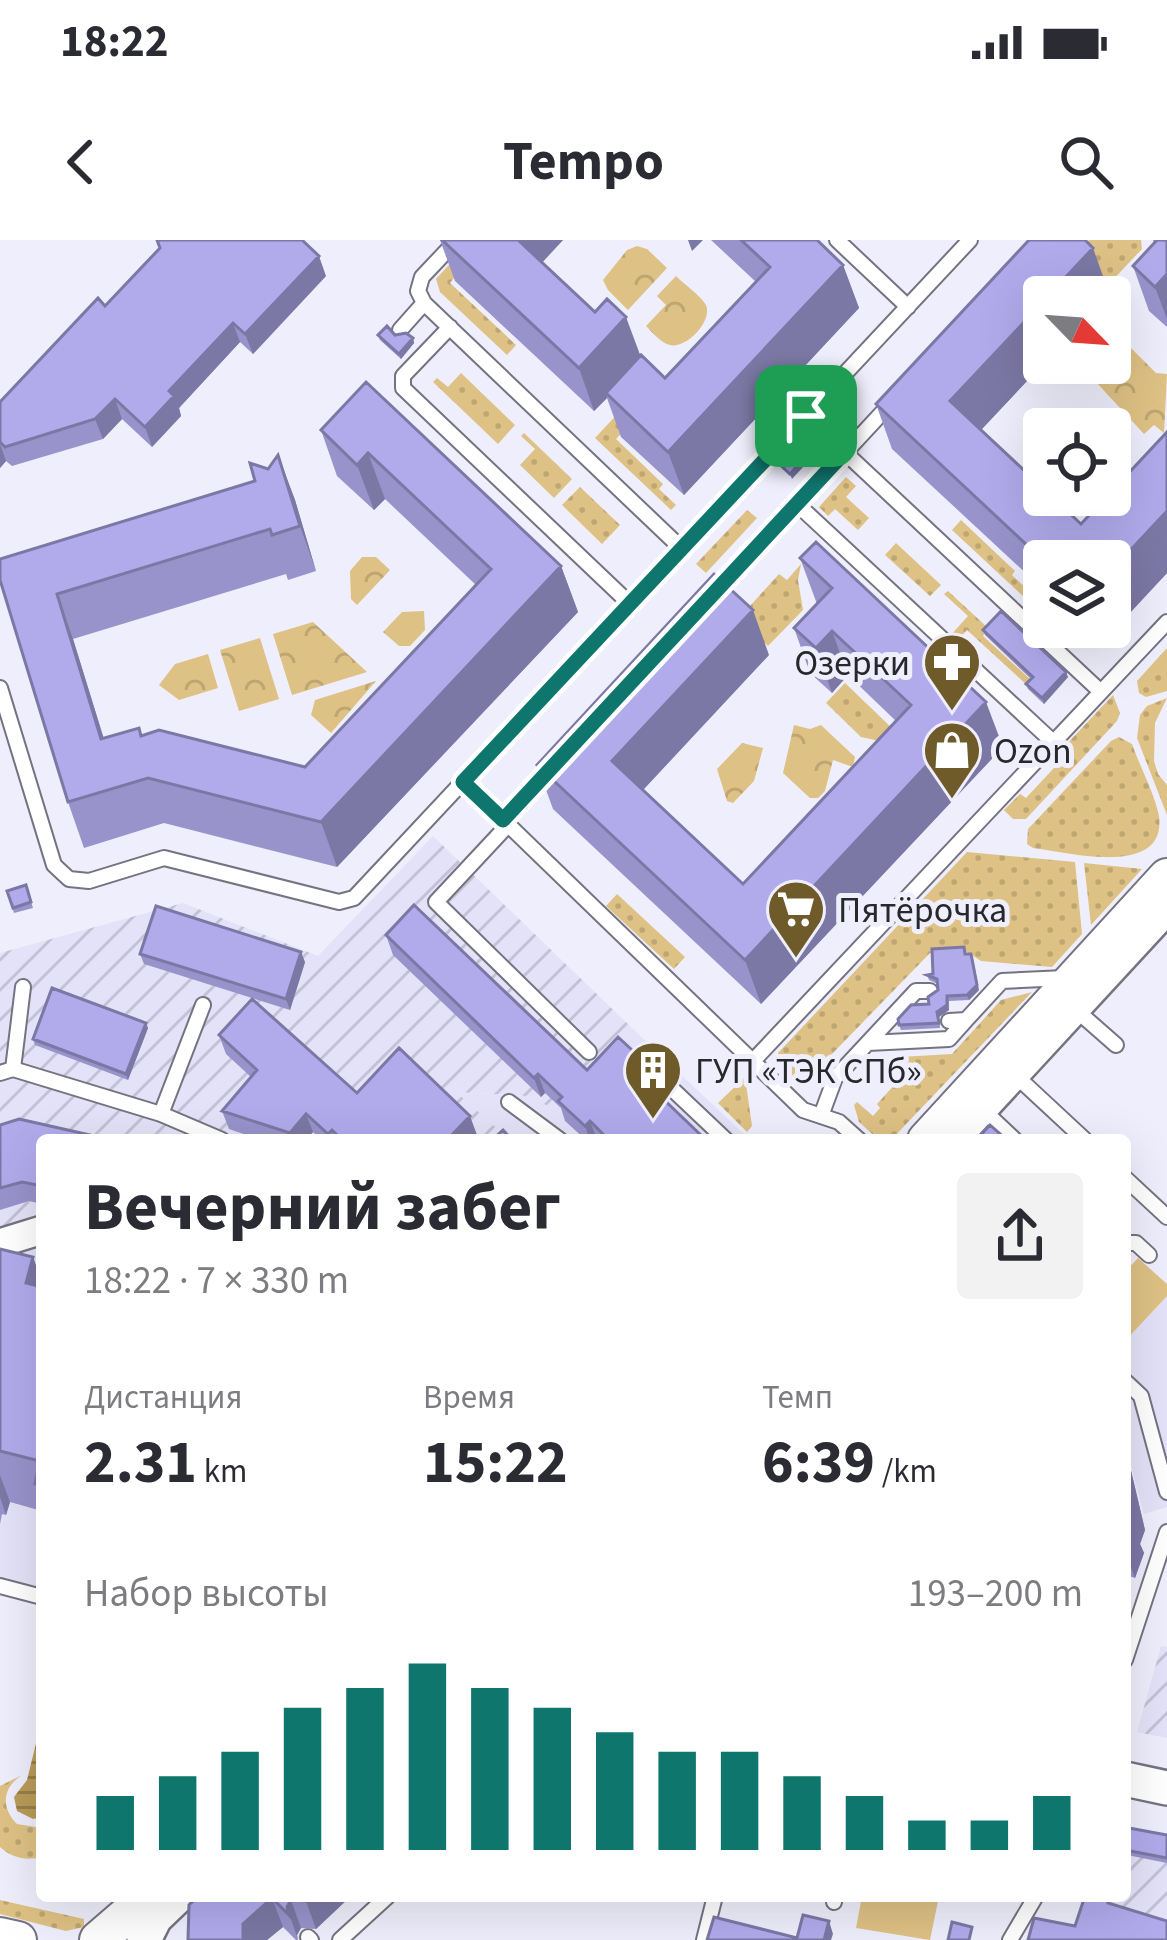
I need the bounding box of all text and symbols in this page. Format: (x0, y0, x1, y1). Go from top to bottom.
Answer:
text: 18:22 (60, 10, 169, 74)
text: Tempo (503, 124, 664, 201)
icon: back (48, 129, 114, 195)
icon: search (1053, 129, 1119, 195)
north arrow (1023, 276, 1131, 384)
map controls (1023, 276, 1131, 648)
pin (755, 365, 857, 467)
icon: arrive (773, 383, 839, 449)
button: locate (1023, 408, 1131, 516)
button: layers (1023, 540, 1131, 648)
pharmacy icon: Озерки (921, 631, 983, 713)
place label: Озерки (794, 638, 910, 689)
shop icon: Ozon (921, 719, 983, 801)
place label: Ozon (994, 726, 1072, 777)
supermarket icon: Пятёрочка (765, 878, 827, 960)
place label: Пятёрочка (838, 885, 1007, 936)
building icon: ГУП «ТЭК СПб» (622, 1039, 684, 1121)
place label: ГУП «ТЭК СПб» (695, 1046, 922, 1097)
text: Вечерний забег (84, 1161, 561, 1255)
button: share (957, 1173, 1083, 1299)
text: 18:22 · 7 × 330 m (84, 1253, 349, 1309)
text: Дистанция (84, 1374, 242, 1421)
text: Время (423, 1374, 515, 1421)
text: Темп (762, 1374, 833, 1421)
text: 2.31 (84, 1421, 197, 1506)
text: 15:22 (423, 1421, 568, 1506)
text: 6:39 (762, 1421, 875, 1506)
text: km (197, 1448, 247, 1495)
text: /km (875, 1448, 937, 1495)
text: Набор высоты (84, 1566, 329, 1622)
text: 193–200 m (908, 1566, 1083, 1622)

